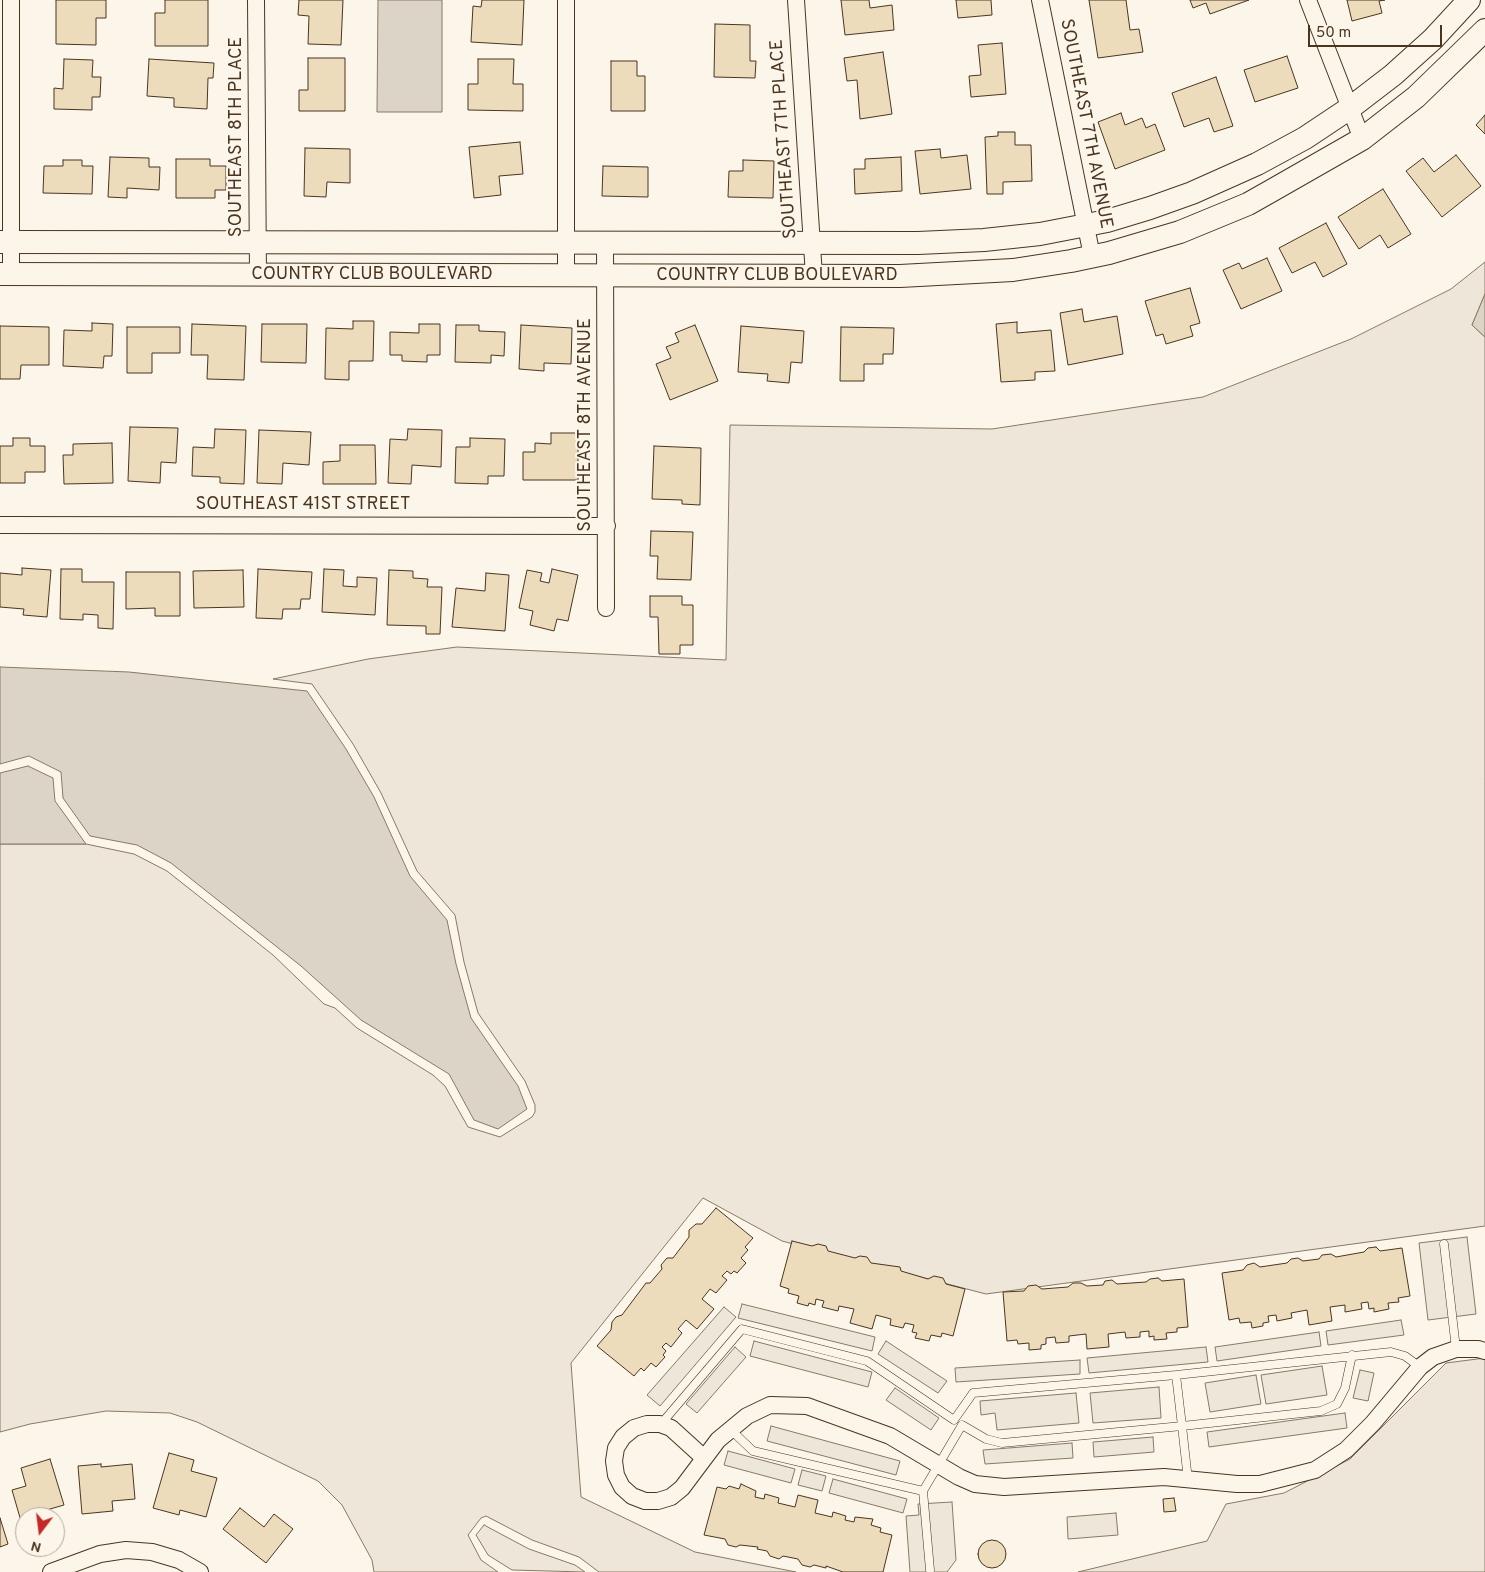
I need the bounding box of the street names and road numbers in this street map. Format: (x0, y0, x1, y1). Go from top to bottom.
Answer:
street label: SOUTHEAST 7TH AVENUE (1054, 17, 1116, 231)
street label: SOUTHEAST 8TH PLACE (226, 37, 248, 237)
street label: SOUTHEAST 7TH PLACE (767, 39, 803, 239)
street label: COUNTRY CLUB BOULEVARD (251, 264, 493, 286)
street label: COUNTRY CLUB BOULEVARD (656, 265, 898, 287)
street label: SOUTHEAST 8TH AVENUE (575, 318, 597, 532)
street label: SOUTHEAST 41ST STREET (196, 494, 410, 516)

